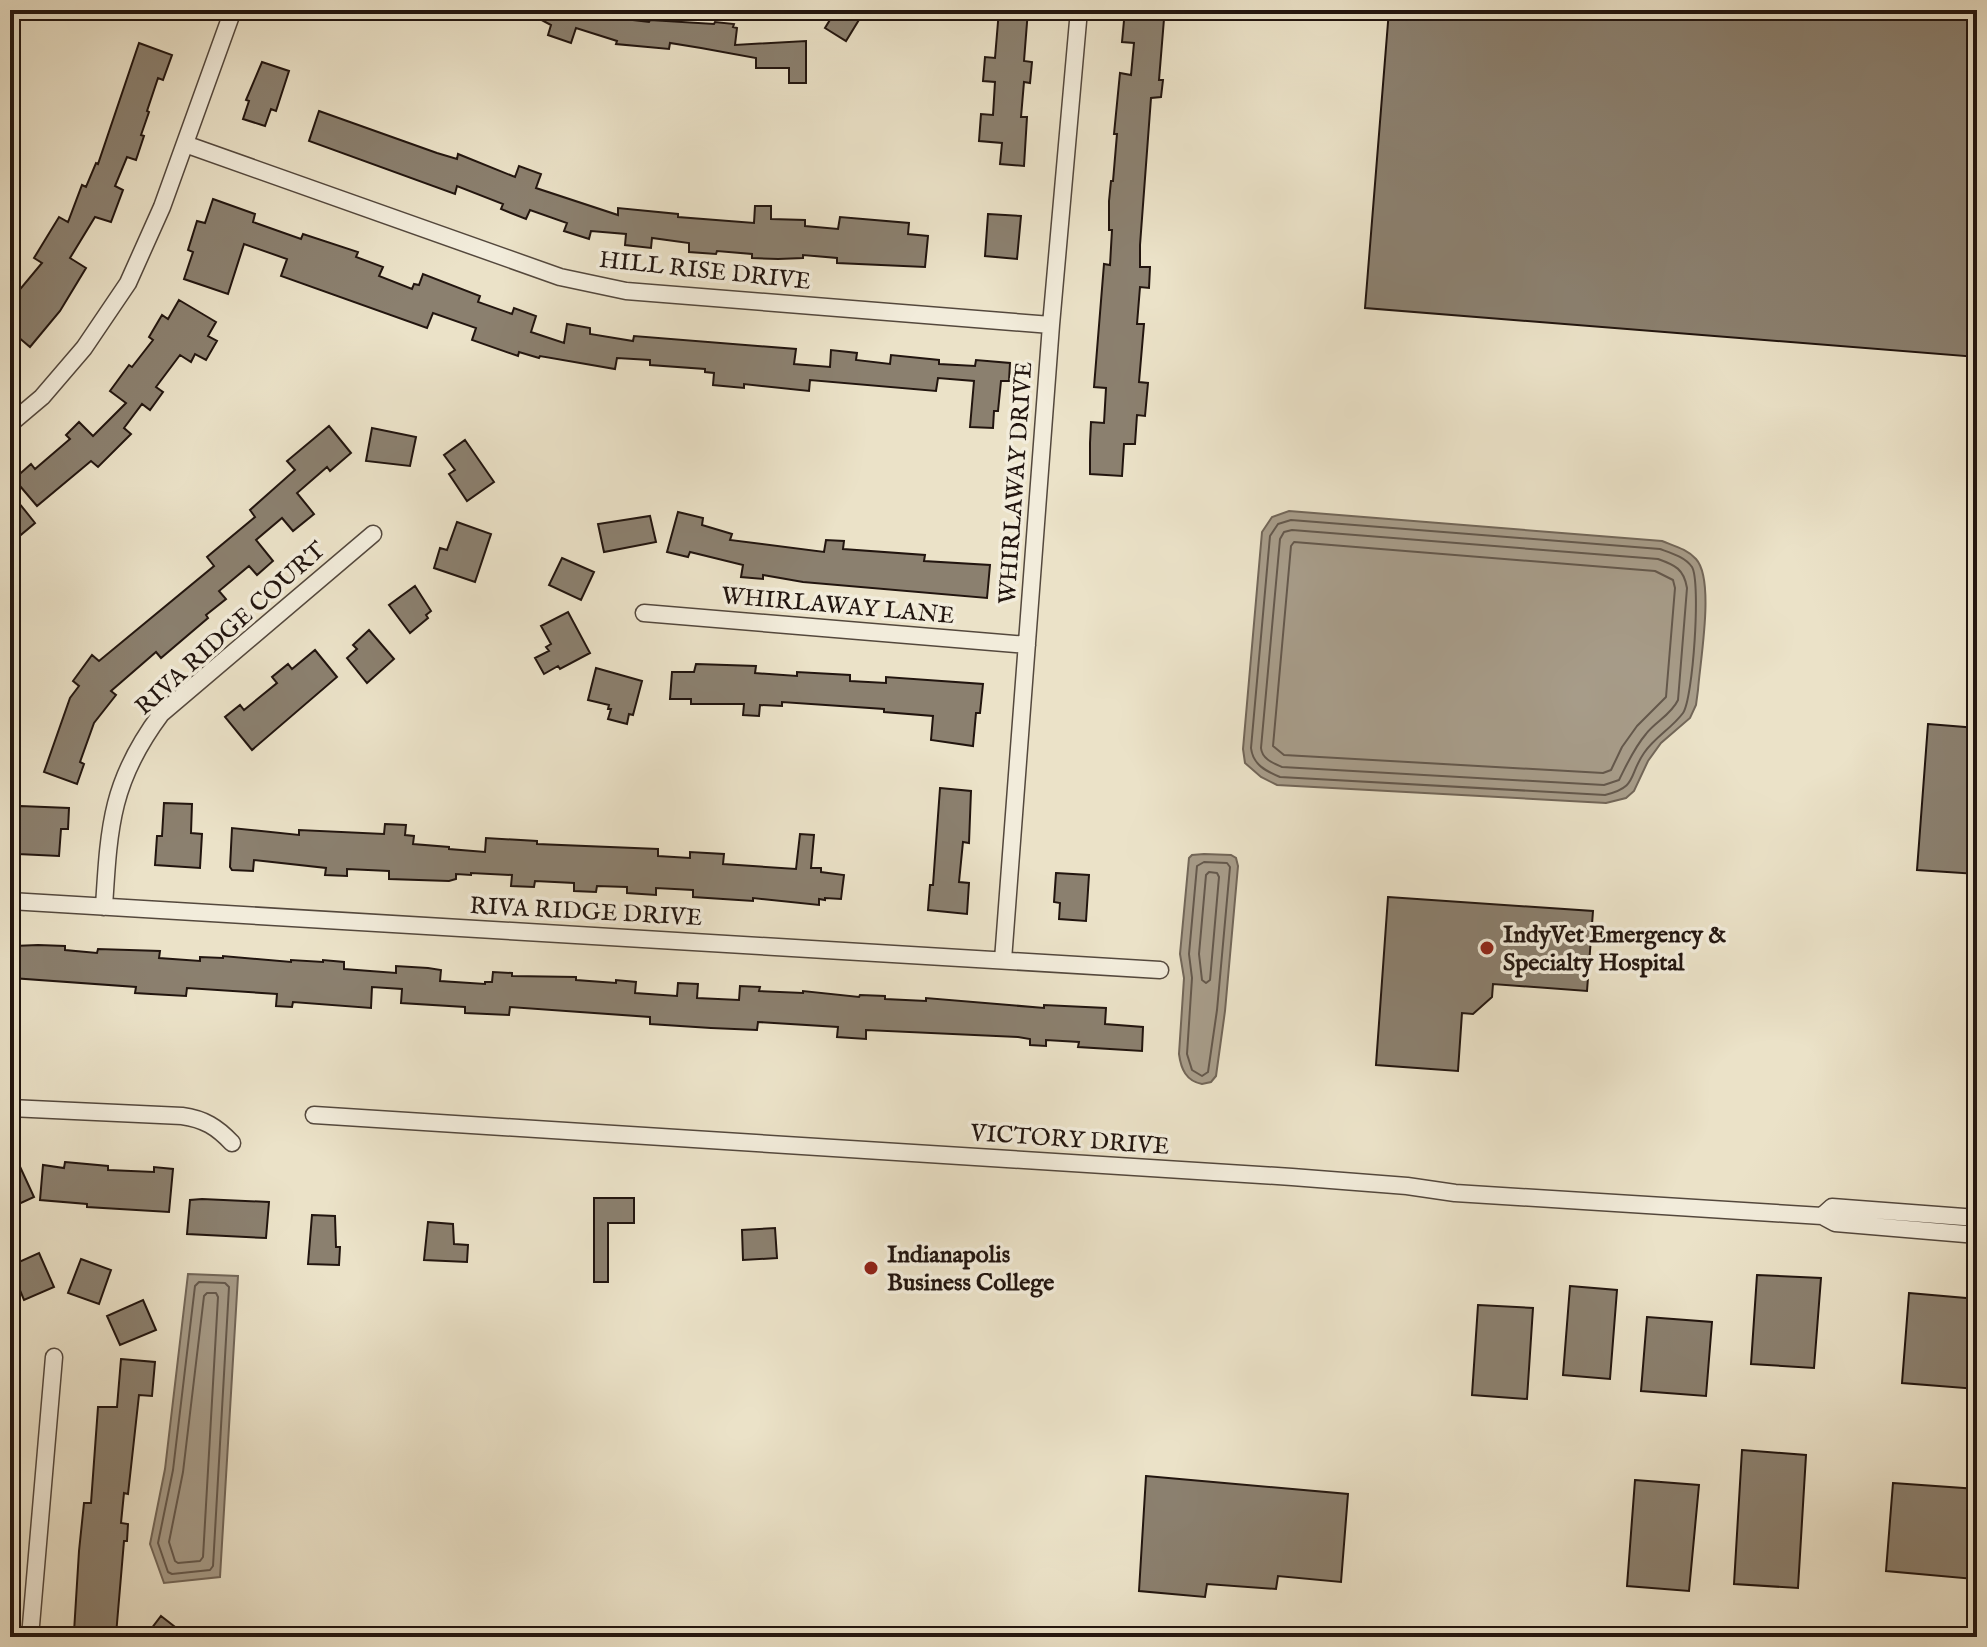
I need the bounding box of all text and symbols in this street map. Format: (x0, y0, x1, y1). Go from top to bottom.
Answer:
street label: HILL RISE DRIVE (597, 245, 812, 298)
street label: WHIRLAWAY DRIVE (993, 361, 1040, 605)
street label: RIVA RIDGE COURT (129, 535, 333, 723)
street label: WHIRLAWAY LANE (720, 581, 956, 632)
street label: RIVA RIDGE DRIVE (469, 891, 703, 934)
place label: IndyVet Emergency & Specialty Hospital (1503, 920, 1726, 979)
marker: IndyVet Emergency & Specialty Hospital (1478, 939, 1496, 957)
street label: VICTORY DRIVE (968, 1118, 1170, 1163)
place label: Indianapolis Business College (887, 1240, 1054, 1299)
marker: Indianapolis Business College (862, 1259, 880, 1277)

